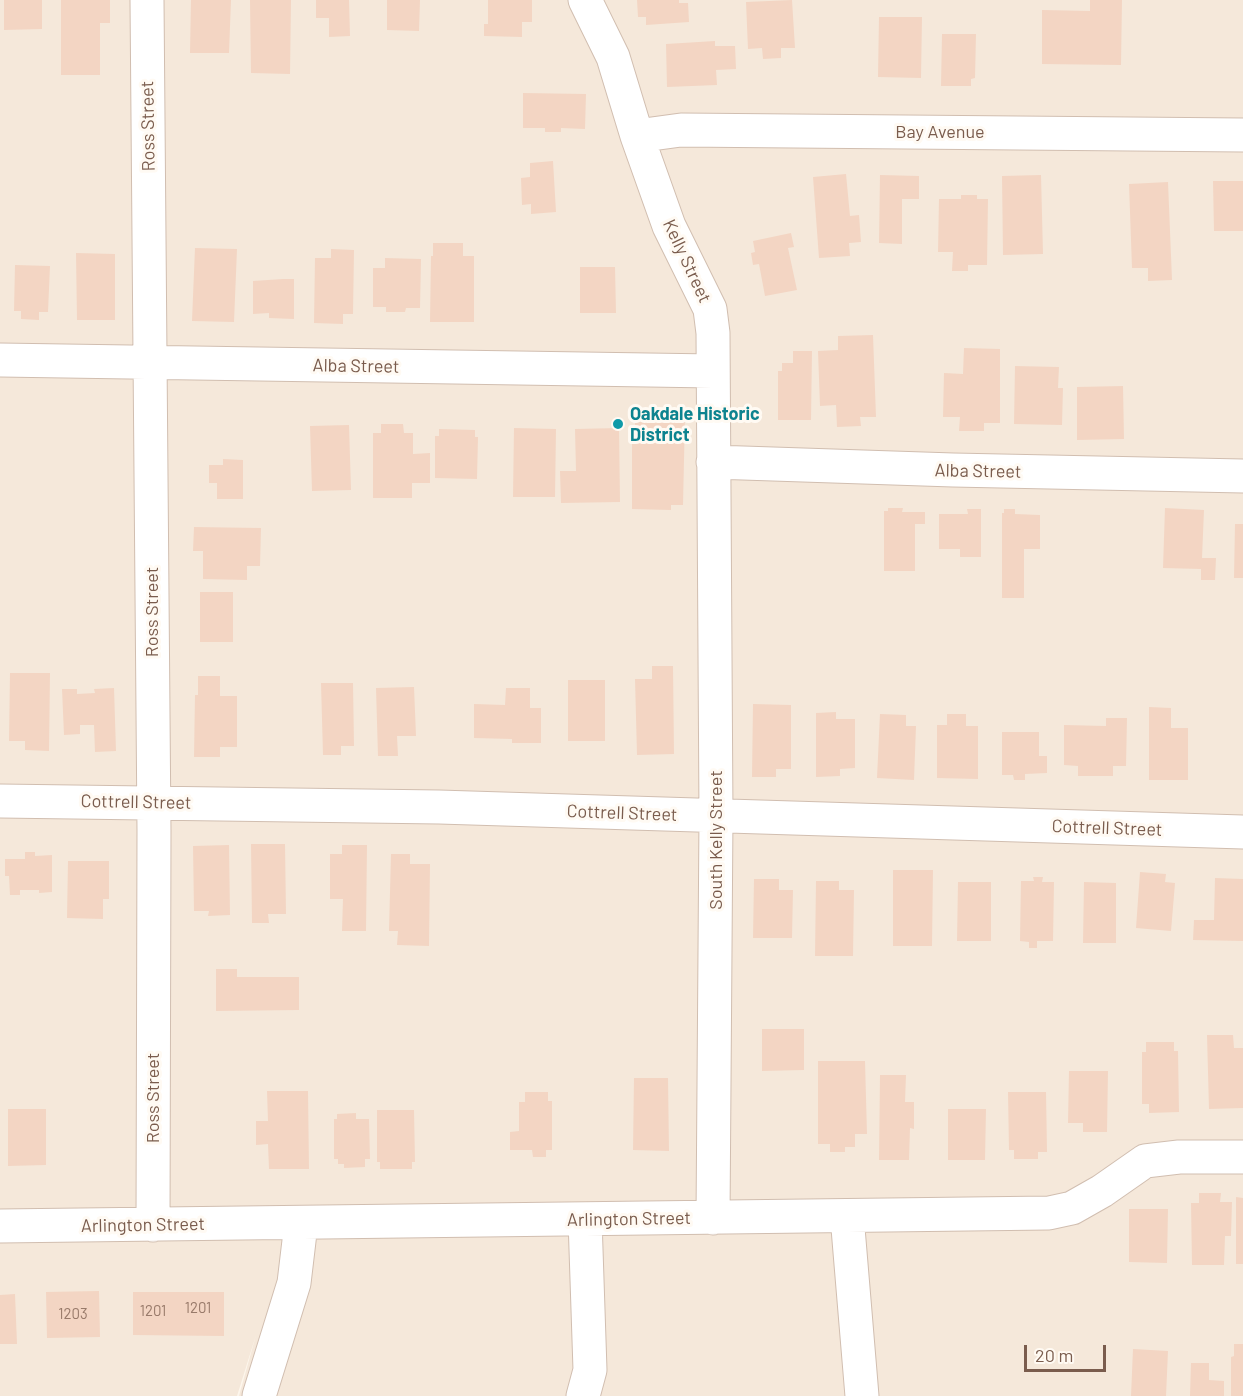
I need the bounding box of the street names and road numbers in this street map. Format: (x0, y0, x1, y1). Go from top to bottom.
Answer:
street label: Ross Street (136, 81, 160, 171)
street label: Bay Avenue (895, 121, 985, 143)
street label: Kelly Street (658, 216, 716, 306)
street label: Alba Street (312, 354, 400, 378)
street label: Alba Street (934, 459, 1022, 483)
street label: Ross Street (141, 567, 163, 657)
street label: South Kelly Street (705, 770, 727, 910)
street label: Cottrell Street (80, 790, 192, 814)
street label: Cottrell Street (566, 800, 678, 826)
street label: Cottrell Street (1051, 815, 1163, 841)
street label: Ross Street (142, 1053, 164, 1143)
street label: Arlington Street (567, 1207, 691, 1231)
street label: Arlington Street (81, 1213, 205, 1237)

